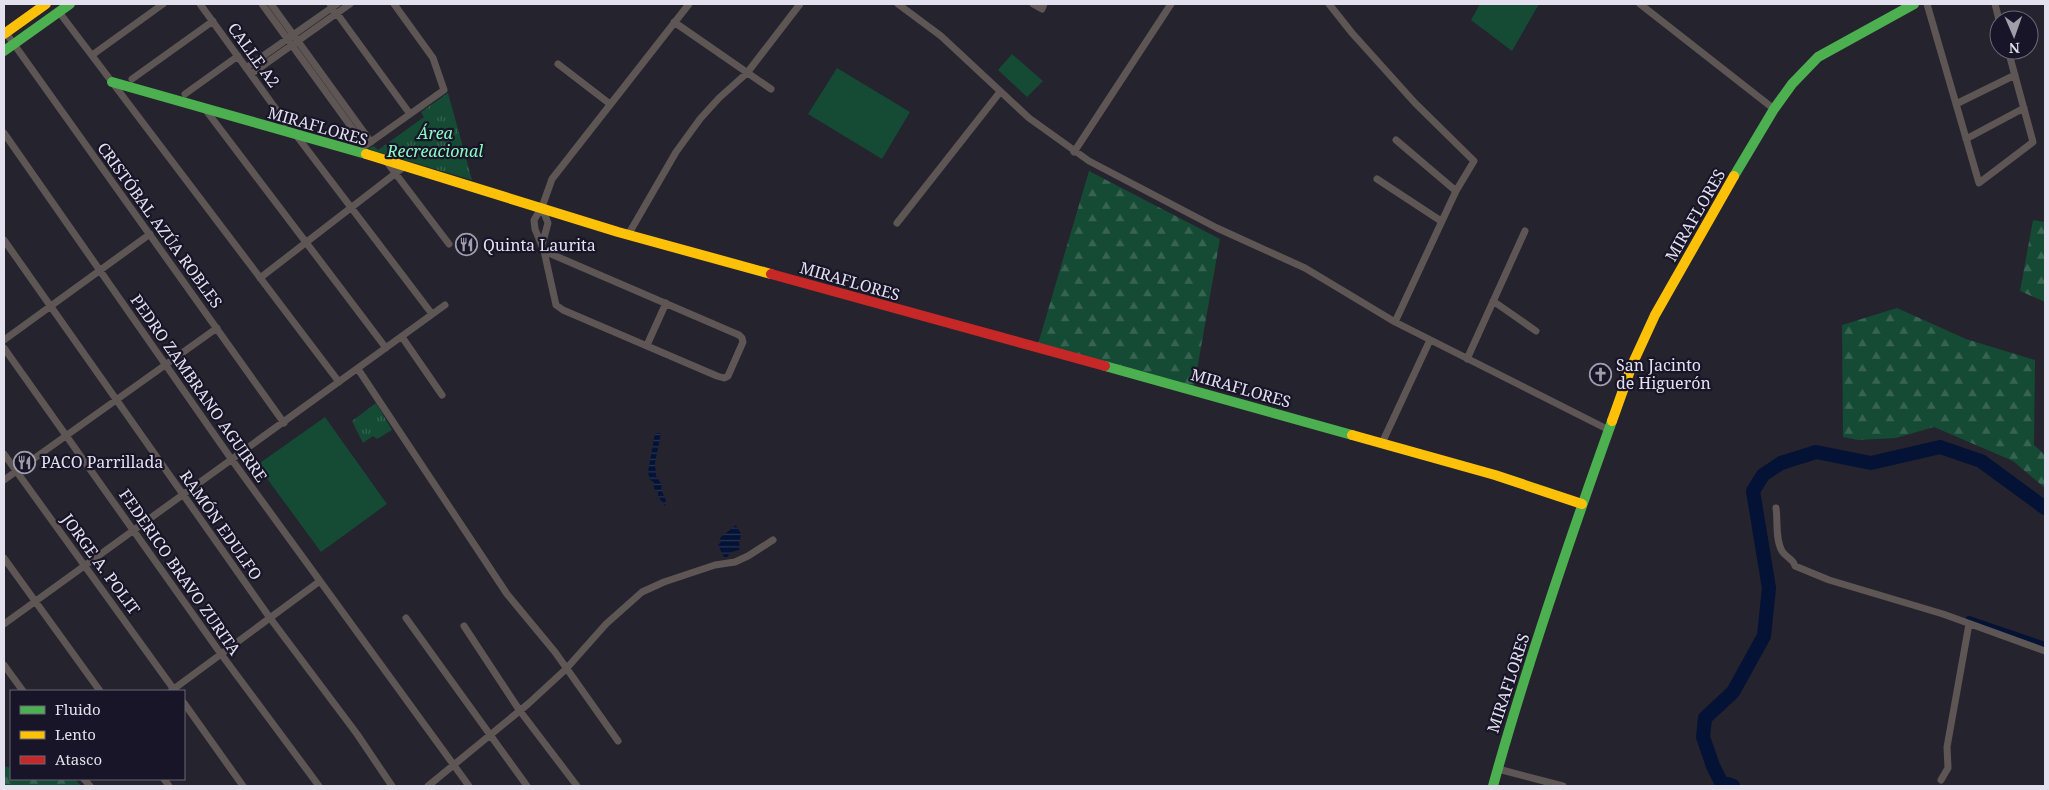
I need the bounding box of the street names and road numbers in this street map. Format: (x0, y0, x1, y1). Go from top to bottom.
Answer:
street label: CALLE A2 (223, 18, 285, 92)
street label: MIRAFLORES (265, 101, 371, 151)
street label: CRISTÓBAL AZÚA ROBLES (92, 138, 228, 312)
street label: MIRAFLORES (1660, 165, 1730, 265)
street label: MIRAFLORES (797, 256, 903, 306)
street label: PEDRO ZAMBRANO AGUIRRE (126, 290, 272, 486)
street label: MIRAFLORES (1188, 363, 1294, 413)
street label: RAMÓN EDULFO (175, 466, 267, 584)
street label: FEDERICO BRAVO ZURITA (114, 485, 246, 660)
street label: JORGE A. POLIT (56, 508, 145, 619)
street label: MIRAFLORES (1482, 631, 1534, 735)

